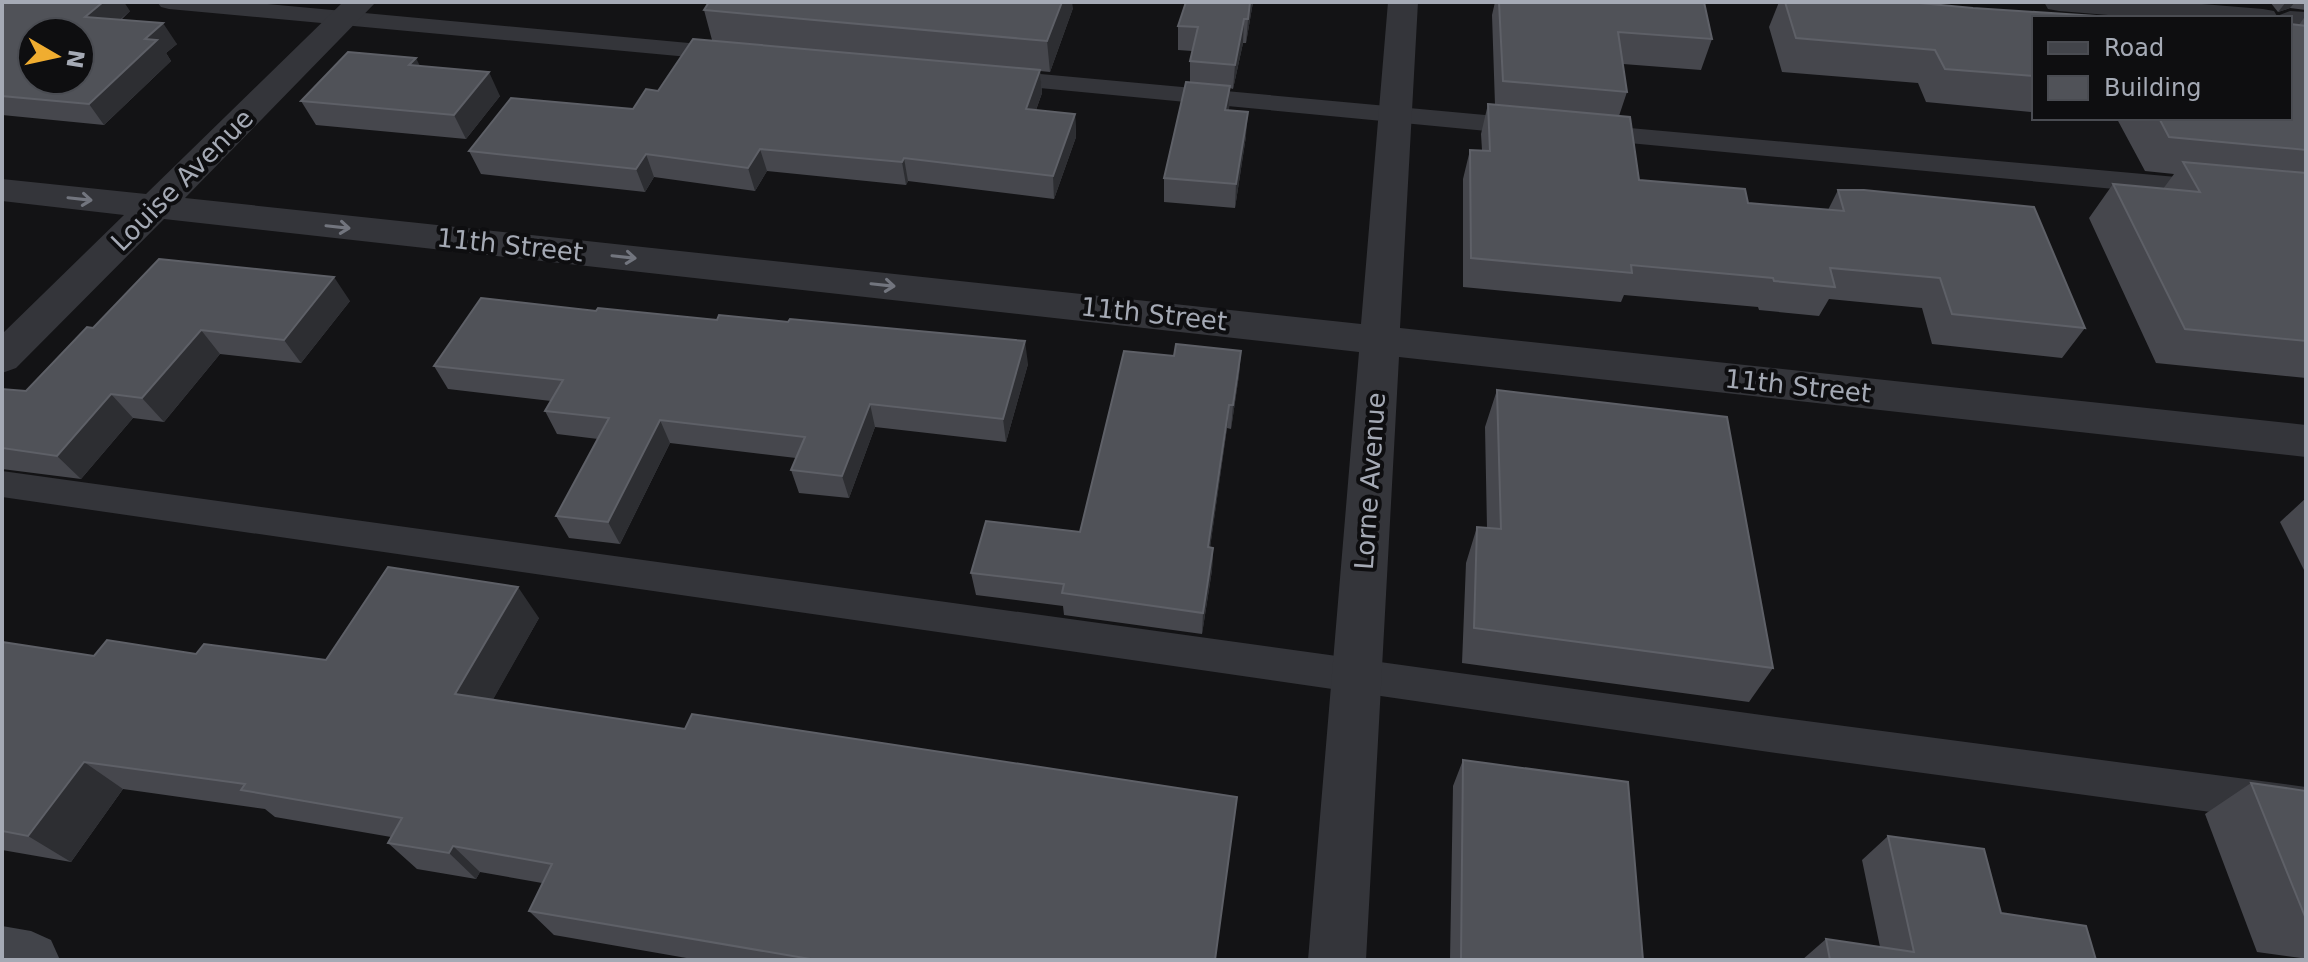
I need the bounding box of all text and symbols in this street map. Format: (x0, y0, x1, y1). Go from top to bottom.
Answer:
north arrow (16, 16, 96, 96)
legend (2032, 16, 2292, 120)
text: Road (2104, 34, 2164, 62)
text: N (61, 48, 89, 70)
text: Building (2104, 74, 2201, 102)
street label: Louise Avenue (105, 103, 259, 257)
one-way arrow (66, 191, 92, 206)
one-way arrow (324, 219, 351, 234)
street label: 11th Street (435, 222, 585, 268)
one-way arrow (610, 250, 637, 265)
one-way arrow (869, 278, 896, 293)
street label: 11th Street (1079, 291, 1229, 337)
street label: 11th Street (1723, 363, 1873, 409)
street label: Lorne Avenue (1349, 391, 1391, 571)

